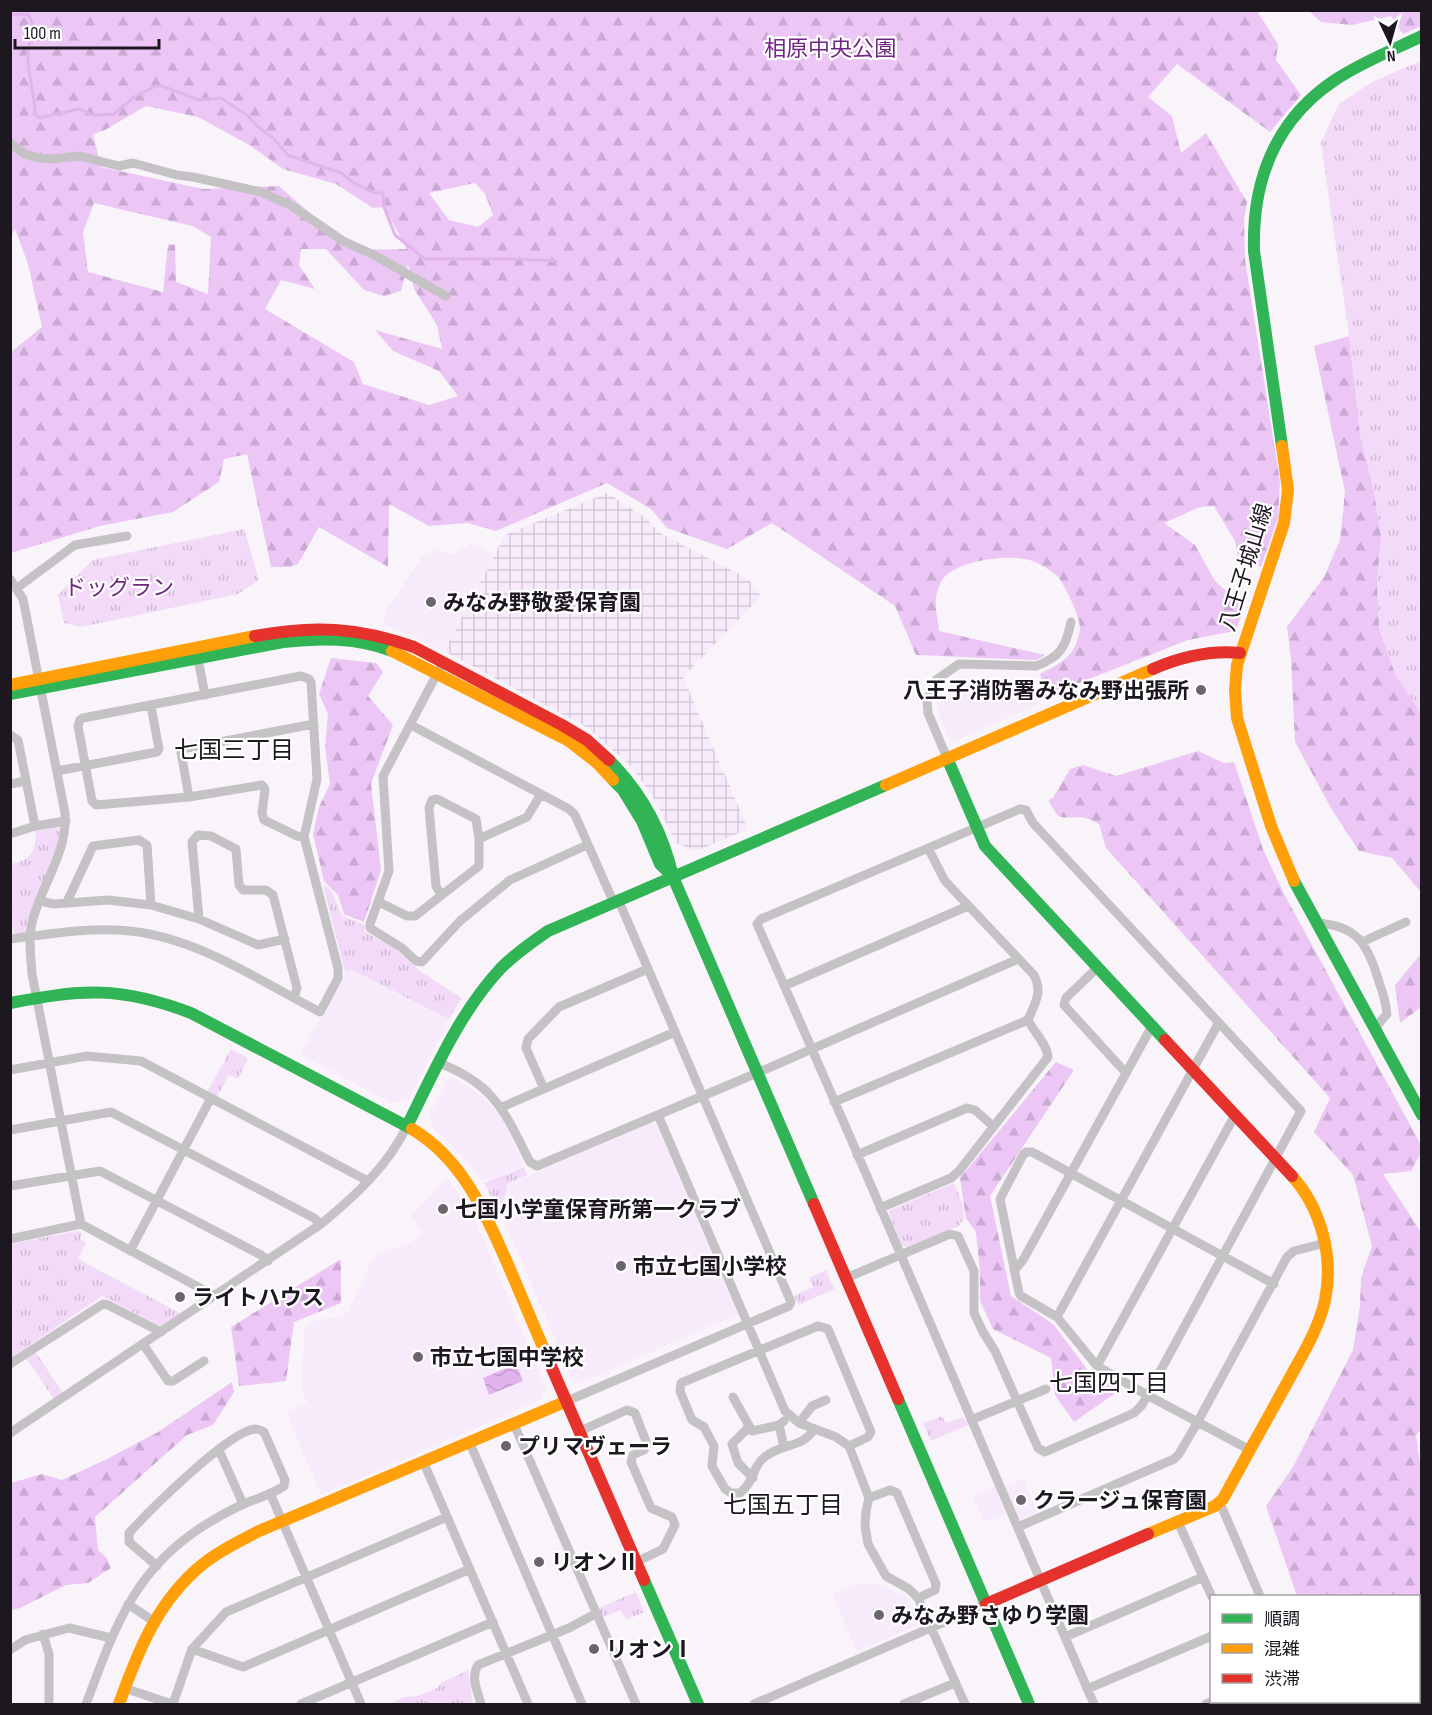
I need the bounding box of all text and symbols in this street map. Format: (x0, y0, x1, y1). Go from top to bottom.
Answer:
scale bar (15, 12, 159, 50)
north arrow (1360, 12, 1420, 72)
text: 100 m (24, 23, 61, 44)
park label: 相原中央公園 (764, 36, 896, 63)
text: N (1386, 46, 1396, 65)
street label: 八王子城山線 (1214, 500, 1279, 635)
park label: ドッグラン (64, 575, 174, 602)
place label: みなみ野敬愛保育園 (443, 590, 641, 617)
marker: みなみ野敬愛保育園 (424, 595, 438, 609)
place label: 八王子消防署みなみ野出張所 (903, 678, 1189, 705)
marker: 八王子消防署みなみ野出張所 (1194, 683, 1208, 697)
district label: 七国三丁目 (174, 736, 294, 765)
place label: 七国小学童保育所第一クラブ (455, 1197, 741, 1224)
marker: 七国小学童保育所第一クラブ (436, 1202, 450, 1216)
place label: 市立七国小学校 (633, 1254, 787, 1281)
marker: 市立七国小学校 (614, 1259, 628, 1273)
place label: ライトハウス (192, 1285, 324, 1312)
marker: ライトハウス (173, 1290, 187, 1304)
place label: 市立七国中学校 (430, 1345, 584, 1372)
marker: 市立七国中学校 (411, 1350, 425, 1364)
district label: 七国四丁目 (1049, 1369, 1169, 1398)
place label: プリマヴェーラ (518, 1434, 672, 1461)
marker: プリマヴェーラ (499, 1439, 513, 1453)
place label: クラージュ保育園 (1033, 1488, 1207, 1515)
district label: 七国五丁目 (723, 1491, 843, 1520)
marker: クラージュ保育園 (1014, 1493, 1028, 1507)
place label: リオンⅡ (551, 1550, 639, 1577)
marker: リオンⅡ (532, 1555, 546, 1569)
legend (1210, 1595, 1420, 1703)
place label: みなみ野さゆり学園 (891, 1603, 1089, 1630)
marker: みなみ野さゆり学園 (872, 1608, 886, 1622)
text: 順調 (1264, 1609, 1300, 1630)
place label: リオンⅠ (606, 1637, 694, 1664)
text: 混雑 (1264, 1639, 1300, 1660)
marker: リオンⅠ (587, 1642, 601, 1656)
text: 渋滞 (1264, 1669, 1300, 1690)

